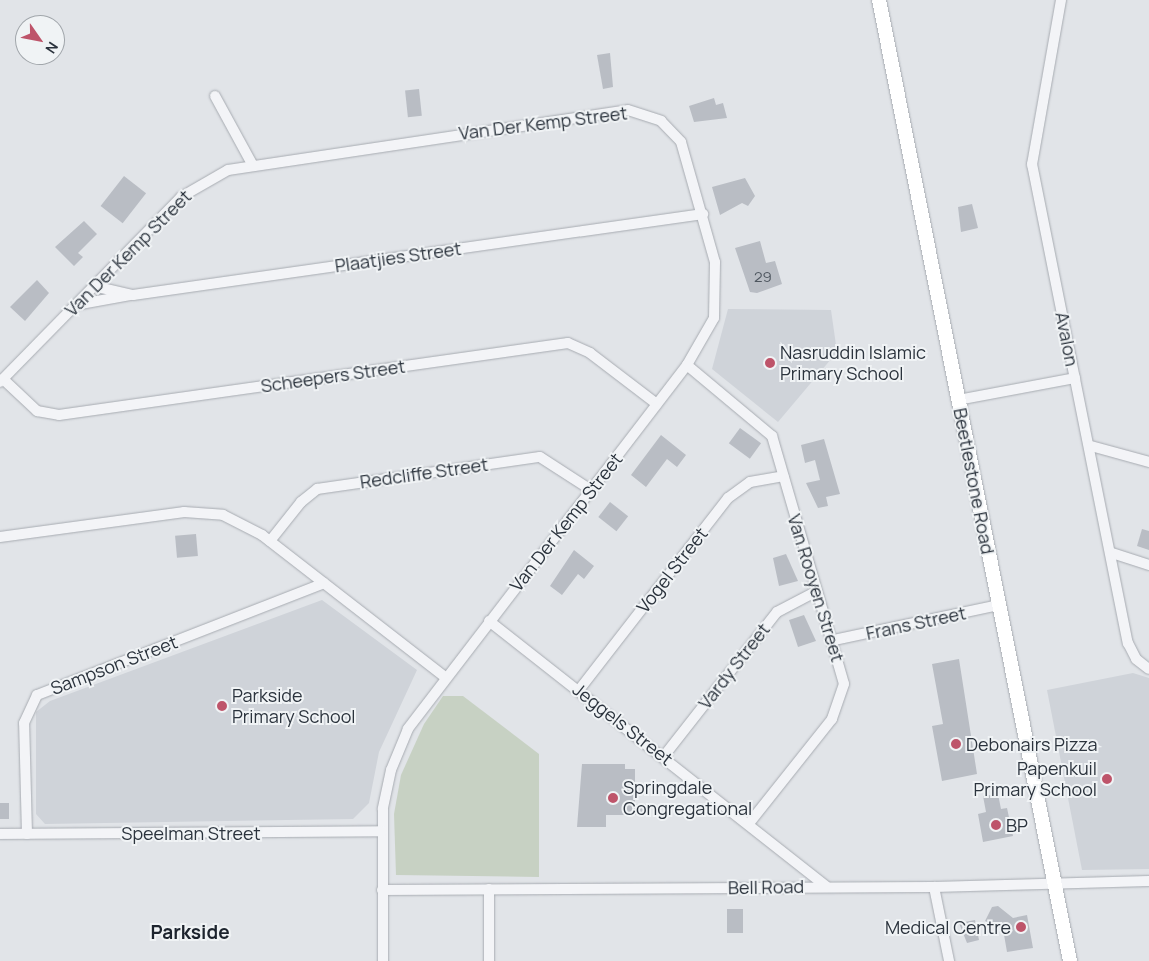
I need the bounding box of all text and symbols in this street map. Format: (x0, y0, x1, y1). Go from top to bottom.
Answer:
north arrow (15, 15, 65, 65)
text: N (41, 39, 63, 57)
street label: Van Der Kemp Street (457, 102, 629, 144)
street label: Van Der Kemp Street (60, 185, 196, 321)
street label: Plaatjies Street (333, 237, 463, 277)
house number: 29 (754, 268, 772, 286)
street label: Avalon (1051, 310, 1083, 368)
place label: Nasruddin Islamic Primary School (780, 342, 926, 384)
street label: Scheepers Street (259, 355, 407, 397)
marker: Nasruddin Islamic Primary School (764, 357, 776, 369)
street label: Beetlestone Road (949, 406, 999, 556)
street label: Van Der Kemp Street (505, 449, 627, 595)
street label: Redcliffe Street (359, 453, 489, 493)
street label: Van Rooyen Street (783, 512, 849, 664)
street label: Vogel Street (632, 523, 712, 617)
street label: Frans Street (864, 602, 968, 644)
street label: Vardy Street (694, 619, 774, 713)
street label: Sampson Street (47, 631, 181, 699)
street label: Jeggels Street (569, 678, 677, 770)
place label: Parkside Primary School (232, 685, 356, 728)
marker: Parkside Primary School (216, 700, 228, 712)
place label: Debonairs Pizza (966, 733, 1098, 755)
marker: Debonairs Pizza (950, 738, 962, 750)
place label: Papenkuil Primary School (973, 758, 1097, 801)
marker: Papenkuil Primary School (1101, 773, 1113, 785)
place label: Springdale Congregational (623, 777, 752, 820)
marker: Springdale Congregational (607, 792, 619, 804)
place label: BP (1006, 814, 1028, 836)
marker: BP (990, 819, 1002, 831)
street label: Speelman Street (121, 822, 261, 844)
street label: Bell Road (728, 876, 804, 898)
place label: Medical Centre (885, 916, 1011, 938)
marker: Medical Centre (1015, 921, 1027, 933)
district label: Parkside (150, 922, 230, 944)

